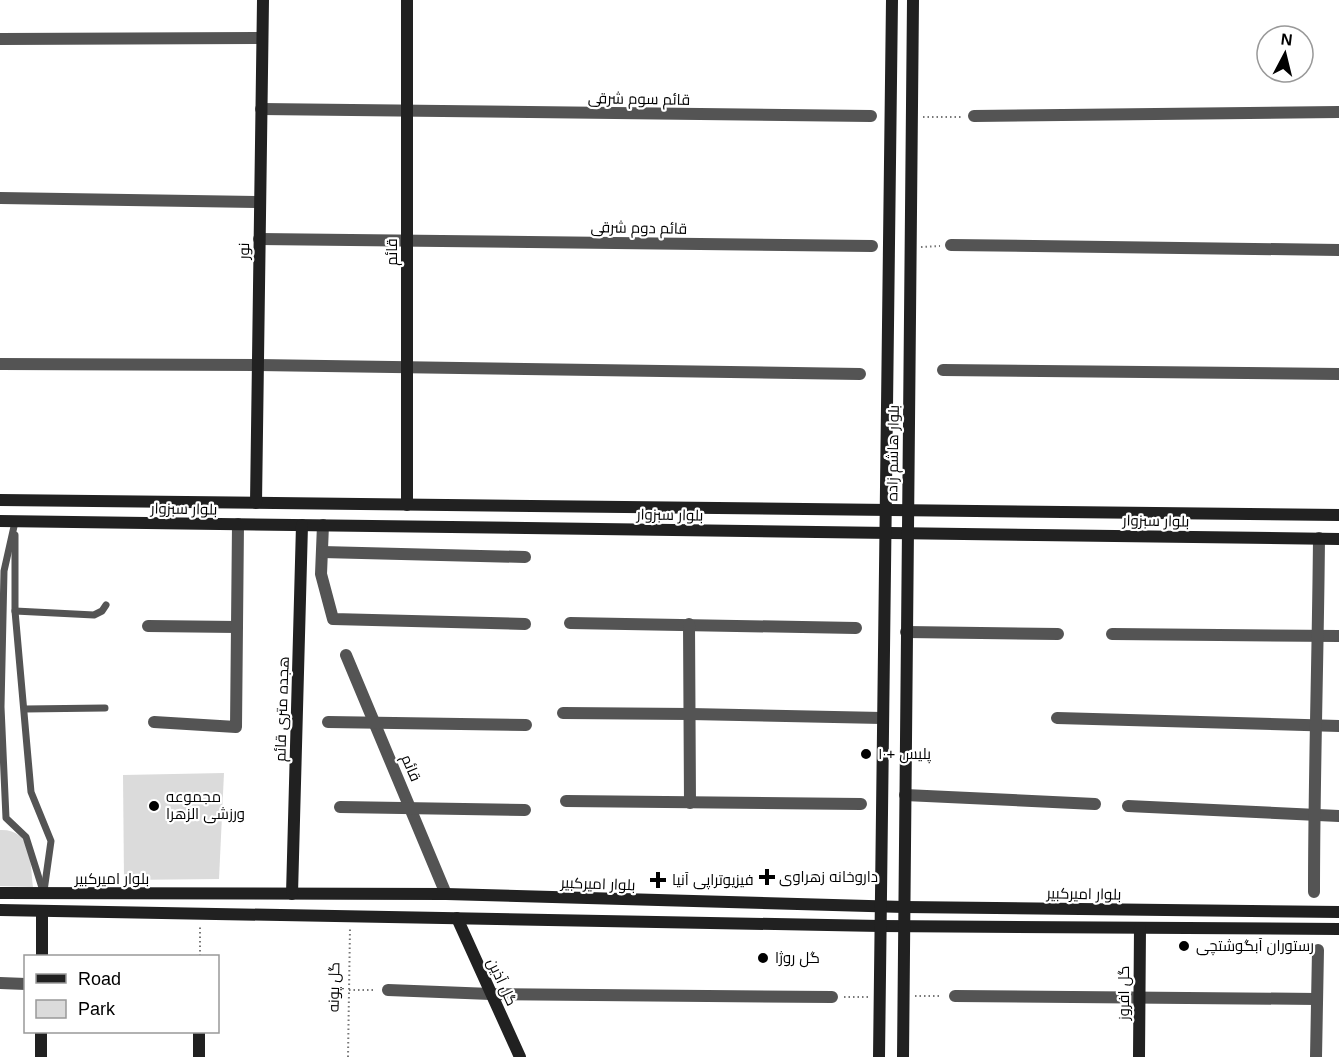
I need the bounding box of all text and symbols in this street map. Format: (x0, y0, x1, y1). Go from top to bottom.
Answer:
north arrow (1255, 24, 1315, 84)
text: N (1280, 30, 1294, 49)
street label: قائم سوم شرقی (588, 89, 690, 110)
street label: قائم دوم شرقی (591, 218, 687, 239)
street label: قائم (383, 238, 402, 266)
street label: نور (235, 243, 253, 260)
street label: بلوار هاشم زاده (883, 405, 904, 501)
street label: بلوار سبزوار (149, 499, 218, 519)
street label: بلوار سبزوار (635, 505, 704, 525)
street label: بلوار سبزوار (1121, 511, 1190, 531)
street label: هجده متری قائم (271, 656, 294, 762)
place label: پلیس +۱۰ (878, 745, 931, 764)
marker: پلیس +۱۰ (859, 747, 873, 761)
street label: قائم (396, 752, 425, 785)
place label: مجموعه ورزشی الزهرا (166, 788, 245, 824)
marker: مجموعه ورزشی الزهرا (147, 799, 161, 813)
place label: داروخانه زهراوی (779, 868, 878, 887)
street label: بلوار امیرکبیر (74, 870, 149, 888)
marker: داروخانه زهراوی (760, 870, 774, 884)
marker: فیزیوتراپی آنیا (649, 871, 667, 889)
place label: فیزیوتراپی آنیا (672, 871, 754, 890)
street label: بلوار امیرکبیر (559, 874, 636, 894)
street label: بلوار امیرکبیر (1045, 884, 1122, 904)
place label: رستوران آبگوشتچی (1196, 937, 1314, 956)
marker: رستوران آبگوشتچی (1177, 939, 1191, 953)
place label: گل روژا (775, 949, 820, 968)
marker: گل روژا (756, 951, 770, 965)
legend (24, 955, 219, 1033)
street label: گل آذین (482, 955, 521, 1009)
street label: گل پونه (325, 962, 344, 1012)
street label: گل افروز (1115, 966, 1134, 1021)
text: Road (78, 969, 121, 989)
text: Park (78, 999, 116, 1019)

